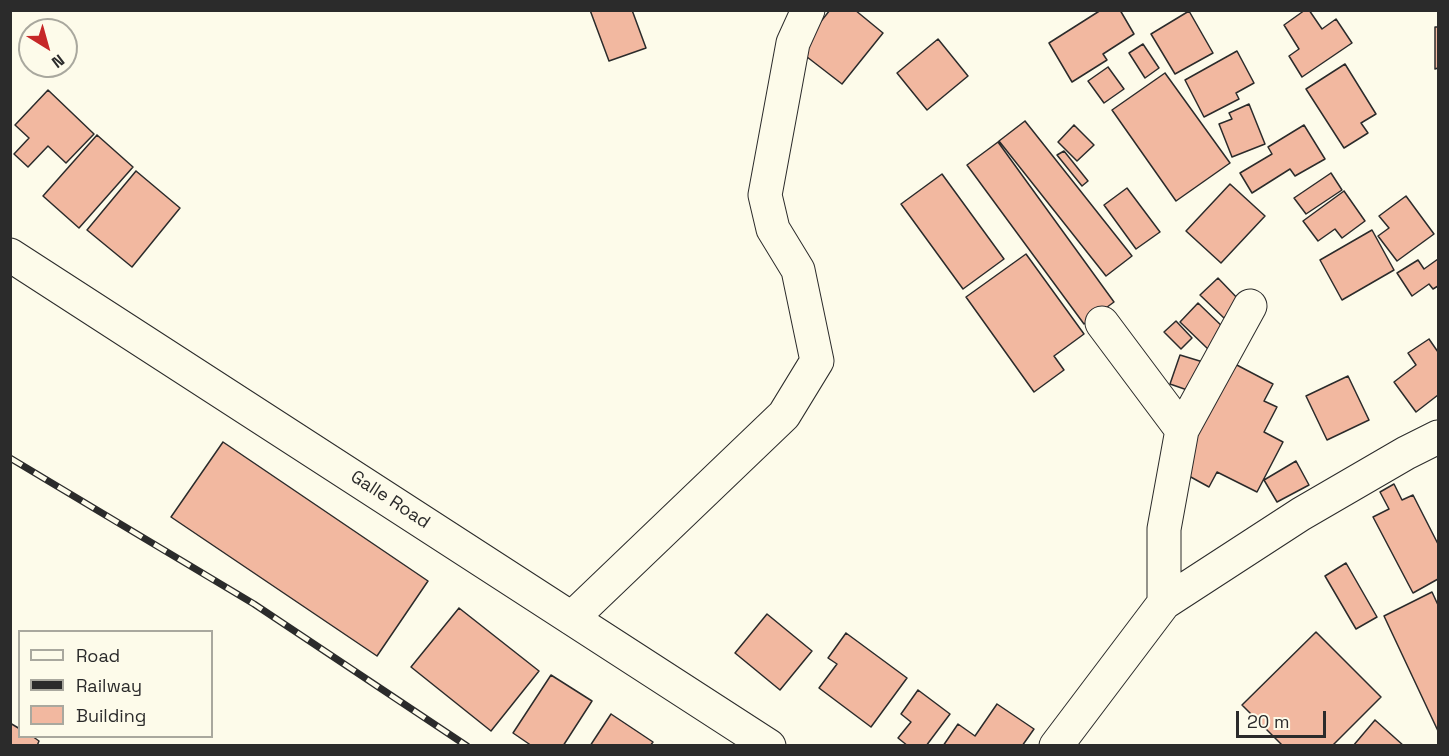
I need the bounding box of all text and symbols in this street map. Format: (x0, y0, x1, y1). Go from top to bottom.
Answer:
north arrow (18, 18, 78, 78)
text: N (47, 50, 69, 73)
street label: Galle Road (346, 466, 434, 534)
legend (18, 630, 213, 738)
text: Road (76, 644, 120, 667)
text: Railway (76, 674, 142, 697)
scale bar (1239, 699, 1329, 737)
text: Building (76, 704, 146, 727)
text: 20 m (1247, 710, 1290, 733)

